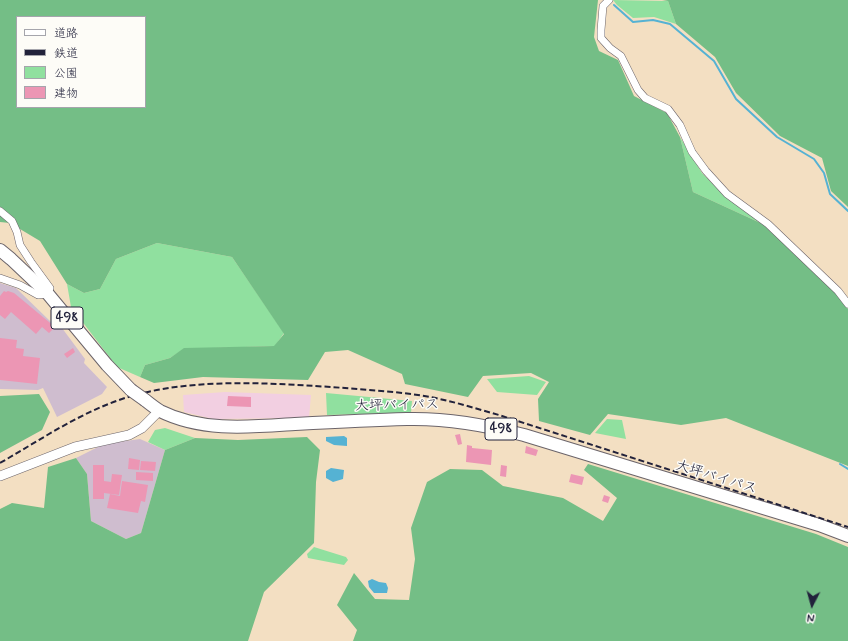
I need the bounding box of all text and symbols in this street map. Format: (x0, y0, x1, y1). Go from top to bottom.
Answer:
legend (16, 16, 146, 108)
text: 道路 (54, 26, 78, 42)
text: 鉄道 (54, 46, 78, 62)
text: 公園 (54, 66, 78, 82)
text: 建物 (54, 86, 78, 102)
road number: 498 (51, 307, 83, 329)
street label: 大坪バイパス (355, 397, 439, 415)
road number: 498 (485, 418, 517, 440)
street label: 大坪バイパス (673, 458, 759, 498)
north arrow (792, 585, 832, 625)
text: N (806, 610, 815, 624)

